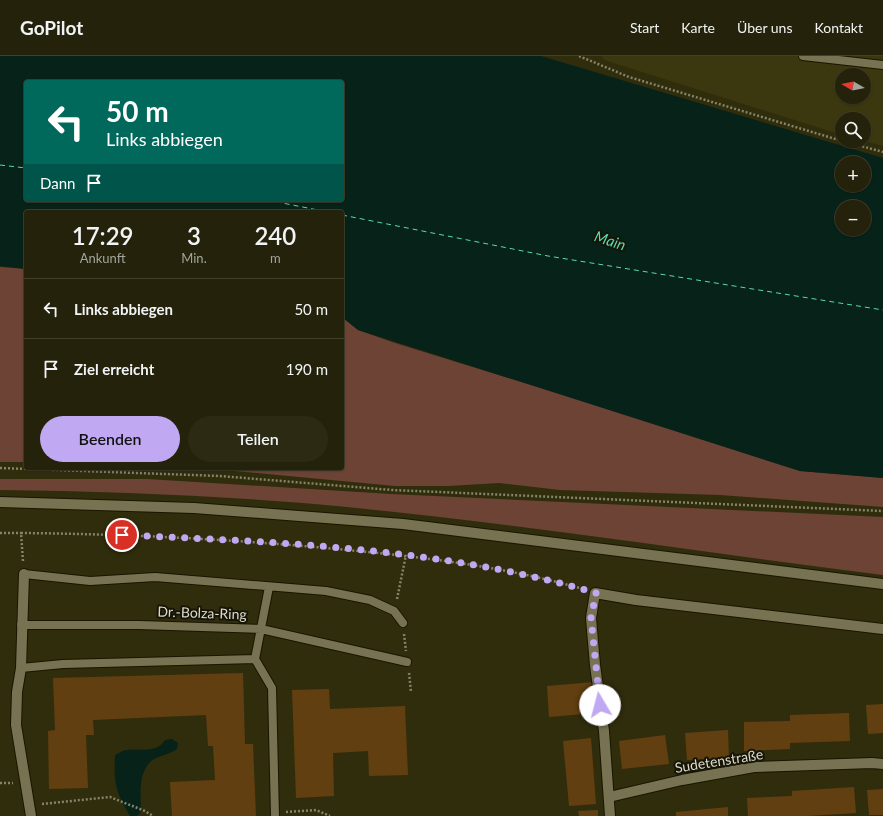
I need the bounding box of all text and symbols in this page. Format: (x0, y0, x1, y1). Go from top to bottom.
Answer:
text: GoPilot (20, 16, 83, 39)
text: Start (630, 19, 659, 36)
text: Karte (681, 19, 715, 36)
text: Über uns (737, 19, 792, 36)
text: Kontakt (814, 19, 863, 36)
north arrow (835, 68, 871, 104)
map controls (835, 68, 871, 236)
text: 50 m (106, 94, 169, 128)
icon: left (40, 96, 92, 148)
button: search (835, 112, 871, 148)
text: Links abbiegen (106, 128, 223, 150)
button: + (835, 156, 871, 192)
icon: arrive (83, 172, 105, 194)
text: Dann (40, 174, 75, 192)
button: − (835, 200, 871, 236)
text: 17:29 (72, 221, 134, 250)
text: 3 (187, 221, 201, 250)
text: 240 (254, 221, 296, 250)
water label: Main (592, 227, 628, 254)
text: Ankunft (80, 250, 126, 266)
text: Min. (181, 250, 207, 266)
text: m (270, 250, 281, 266)
icon: left (40, 298, 62, 320)
text: Links abbiegen (74, 300, 173, 318)
text: 50 m (294, 300, 328, 318)
icon: arrive (40, 358, 62, 380)
text: Ziel erreicht (74, 360, 154, 378)
text: 190 m (286, 360, 328, 378)
button: Beenden (40, 416, 180, 462)
button: Teilen (188, 416, 328, 462)
pin (105, 518, 139, 552)
icon: arrive (111, 524, 133, 546)
street label: Dr.-Bolza-Ring (157, 602, 247, 623)
position arrow (579, 684, 621, 726)
street label: Sudetenstraße (674, 745, 764, 776)

